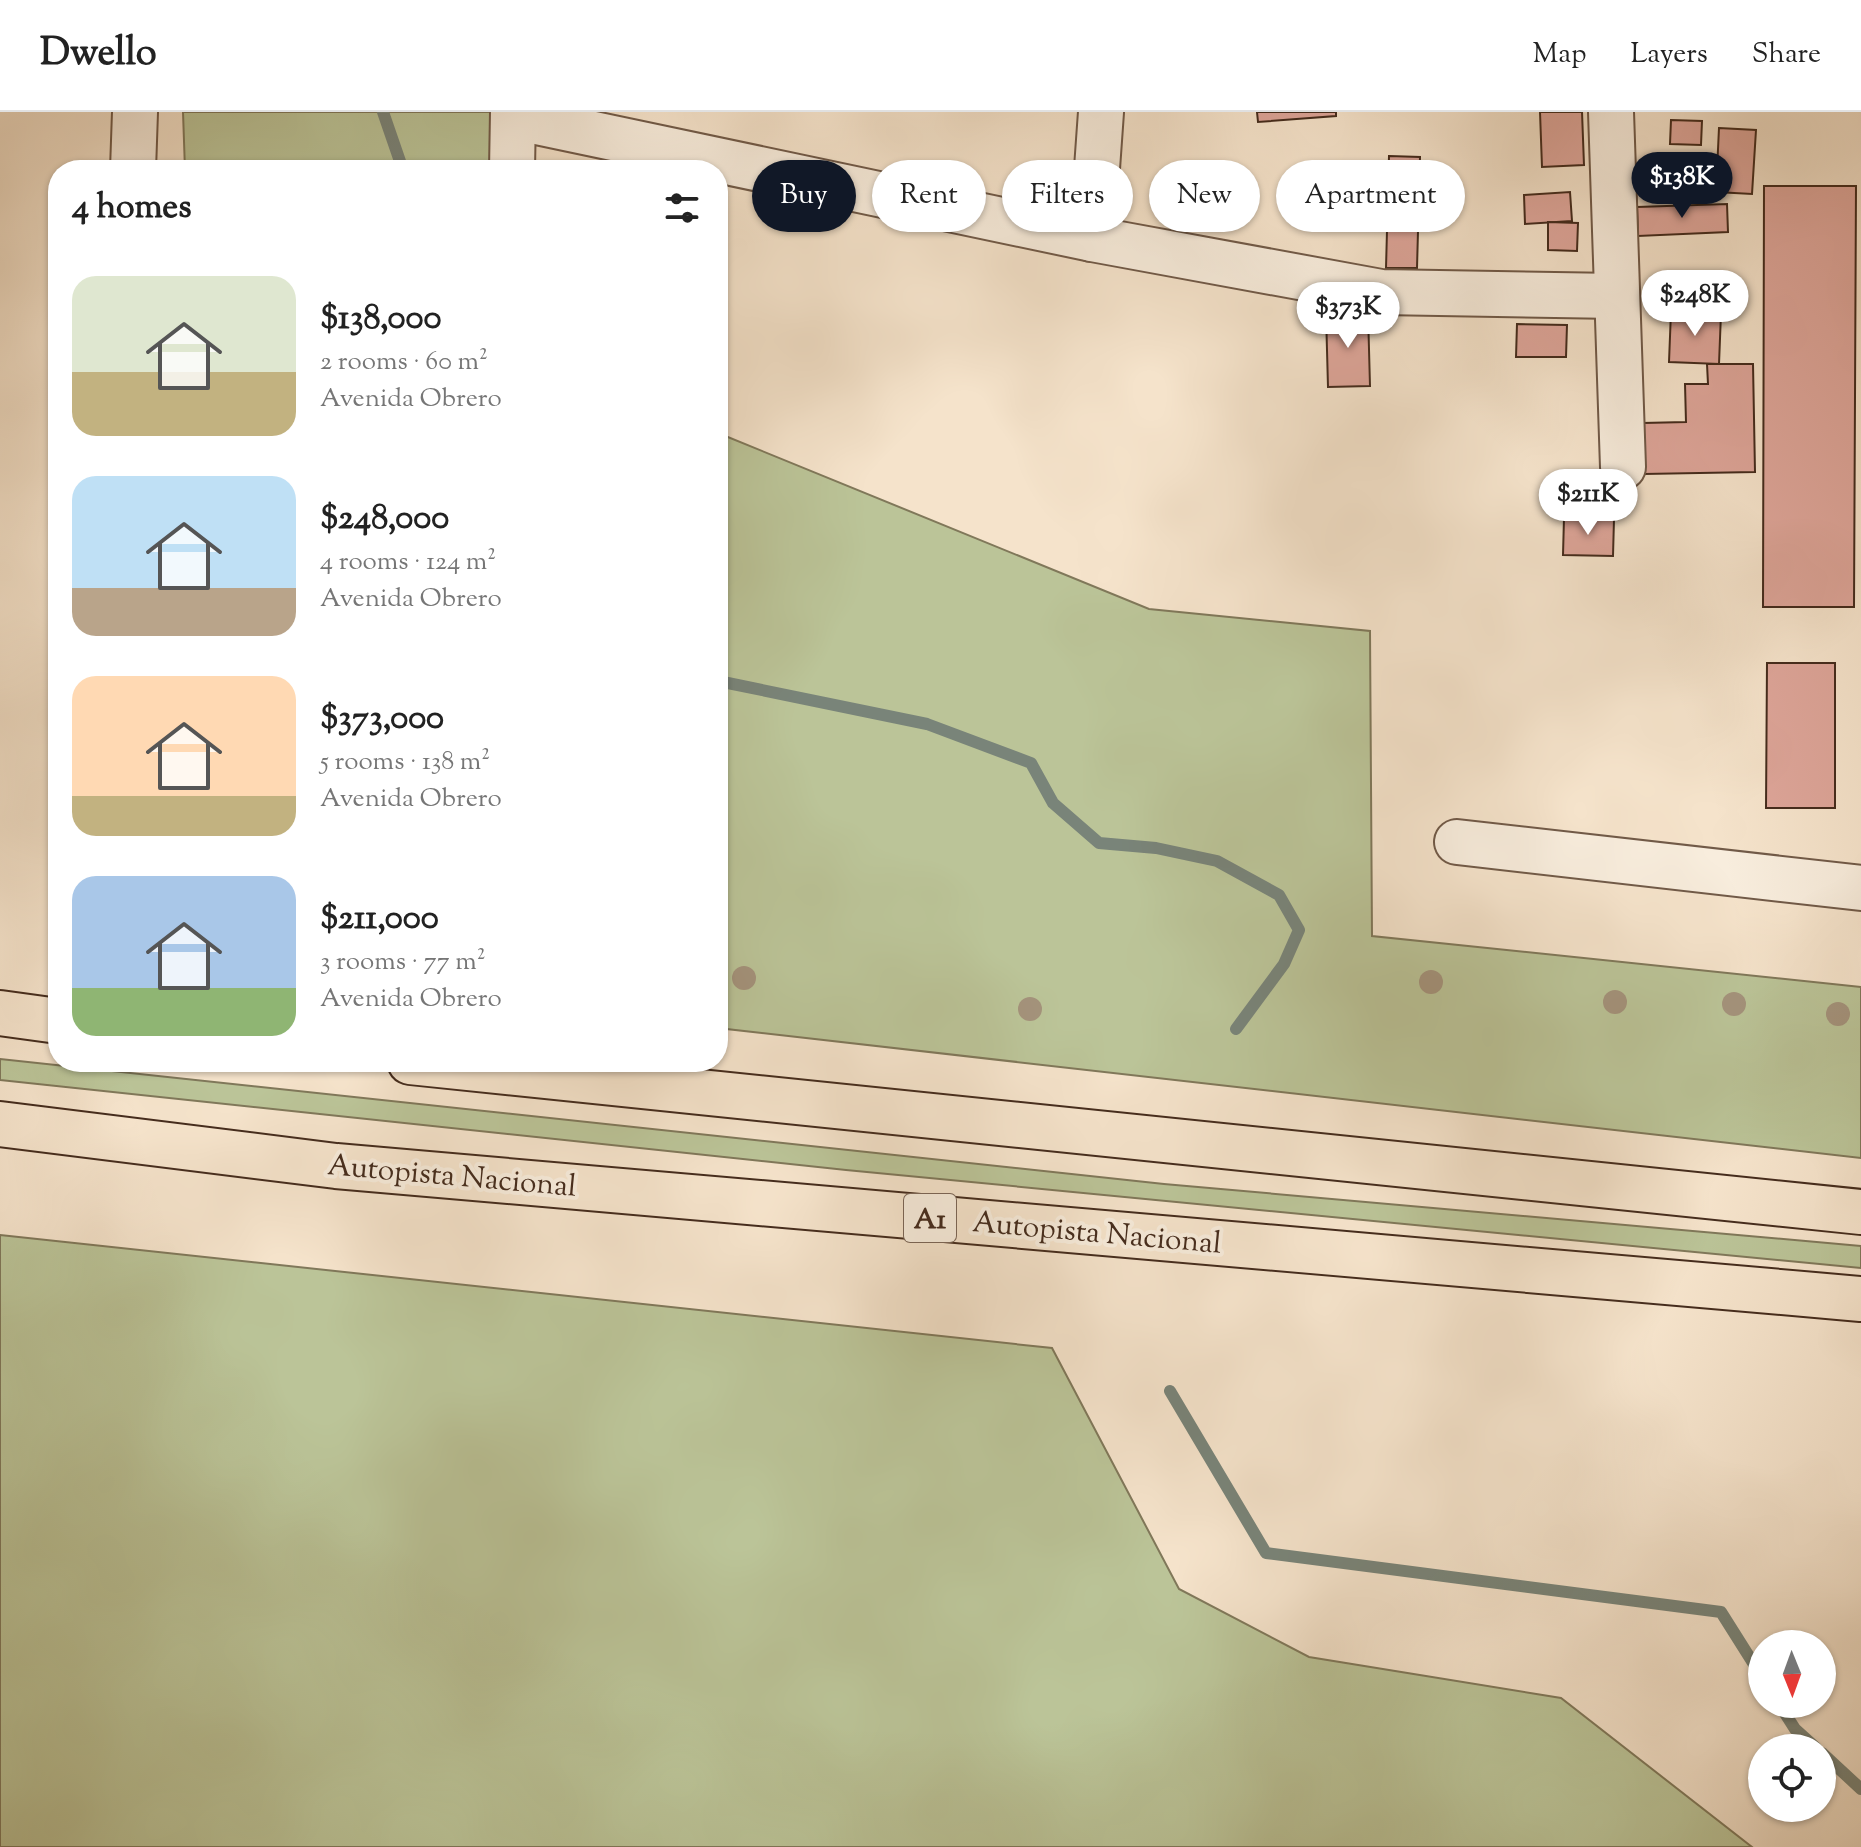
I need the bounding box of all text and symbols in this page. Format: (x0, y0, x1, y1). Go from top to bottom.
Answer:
text: Dwello (40, 28, 157, 82)
text: Map (1533, 35, 1586, 75)
text: Layers (1630, 35, 1708, 75)
text: Share (1752, 35, 1821, 75)
pin: $138K (1626, 152, 1738, 220)
text: $138K (1649, 159, 1715, 196)
chip: Buy (752, 160, 856, 232)
chip: Rent (872, 160, 986, 232)
chip: Filters (1002, 160, 1133, 232)
chip: New (1149, 160, 1260, 232)
chip: Apartment (1276, 160, 1465, 232)
text: 4 homes (72, 184, 192, 233)
icon: filters (660, 186, 704, 230)
pin: $248K (1639, 270, 1751, 338)
text: $248K (1660, 277, 1730, 314)
pin: $373K (1292, 282, 1404, 350)
text: $373K (1315, 289, 1381, 326)
text: $138,000 (320, 295, 442, 344)
icon: home (136, 308, 232, 404)
text: 2 rooms · 60 m² (320, 344, 488, 381)
text: Avenida Obrero (320, 381, 502, 418)
pin: $211K (1532, 469, 1644, 537)
text: $211K (1557, 476, 1619, 513)
text: $248,000 (320, 495, 449, 544)
icon: home (136, 508, 232, 604)
text: 4 rooms · 124 m² (320, 544, 496, 581)
text: Avenida Obrero (320, 581, 502, 618)
text: $373,000 (320, 695, 444, 744)
icon: home (136, 708, 232, 804)
text: 5 rooms · 138 m² (320, 744, 490, 781)
text: Avenida Obrero (320, 781, 502, 818)
text: $211,000 (320, 895, 439, 944)
icon: home (136, 908, 232, 1004)
text: 3 rooms · 77 m² (320, 944, 485, 981)
text: Avenida Obrero (320, 981, 502, 1018)
street label: Autopista Nacional (325, 1145, 578, 1210)
road number: A1 (904, 1194, 956, 1242)
street label: Autopista Nacional (970, 1202, 1223, 1267)
north arrow (1748, 1630, 1836, 1718)
map controls (1748, 1630, 1836, 1822)
button: locate (1748, 1734, 1836, 1822)

